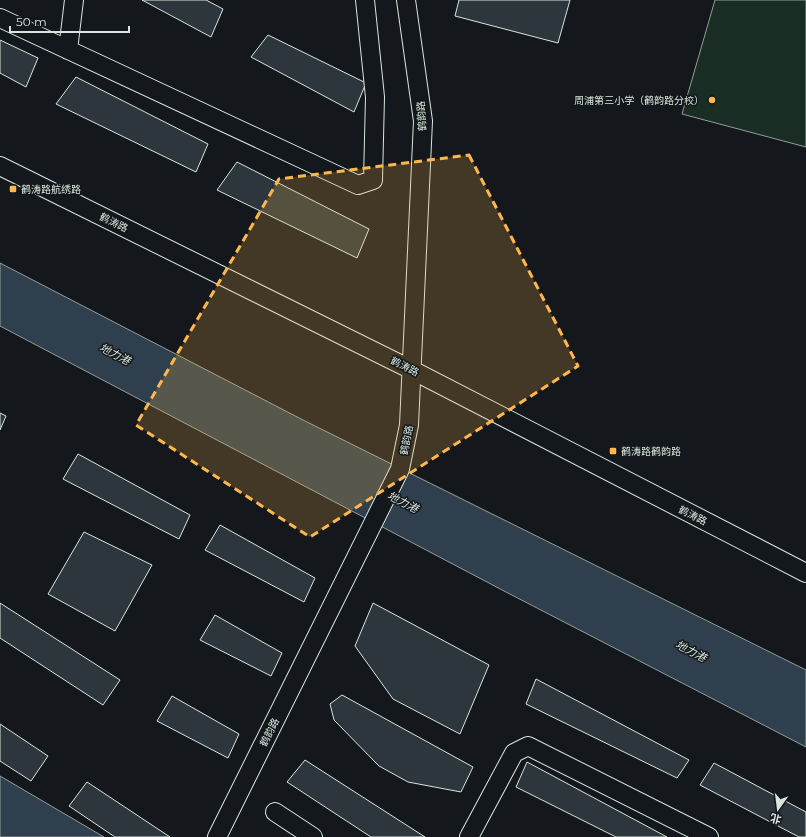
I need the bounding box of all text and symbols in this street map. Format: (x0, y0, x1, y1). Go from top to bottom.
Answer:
scale bar (10, 8, 129, 34)
text: 50 m (16, 14, 47, 29)
place label: 周浦第三小学（鹤韵路分校） (574, 94, 704, 107)
marker: 周浦第三小学（鹤韵路分校） (707, 95, 717, 105)
street label: 鹤韵路 (414, 101, 429, 131)
place label: 鹤涛路航绣路 (21, 183, 81, 196)
marker: 鹤涛路航绣路 (8, 184, 18, 194)
street label: 鹤涛路 (97, 210, 130, 235)
water label: 地力港 (97, 340, 135, 369)
street label: 鹤涛路 (388, 354, 421, 379)
street label: 鹤韵路 (397, 424, 416, 456)
place label: 鹤涛路鹤韵路 (621, 445, 681, 458)
marker: 鹤涛路鹤韵路 (608, 446, 618, 456)
water label: 地力港 (385, 488, 423, 517)
street label: 鹤涛路 (676, 503, 709, 528)
water label: 地力港 (673, 637, 711, 666)
street label: 鹤韵路 (257, 716, 282, 749)
north arrow (758, 789, 798, 829)
text: 北 (769, 811, 783, 827)

